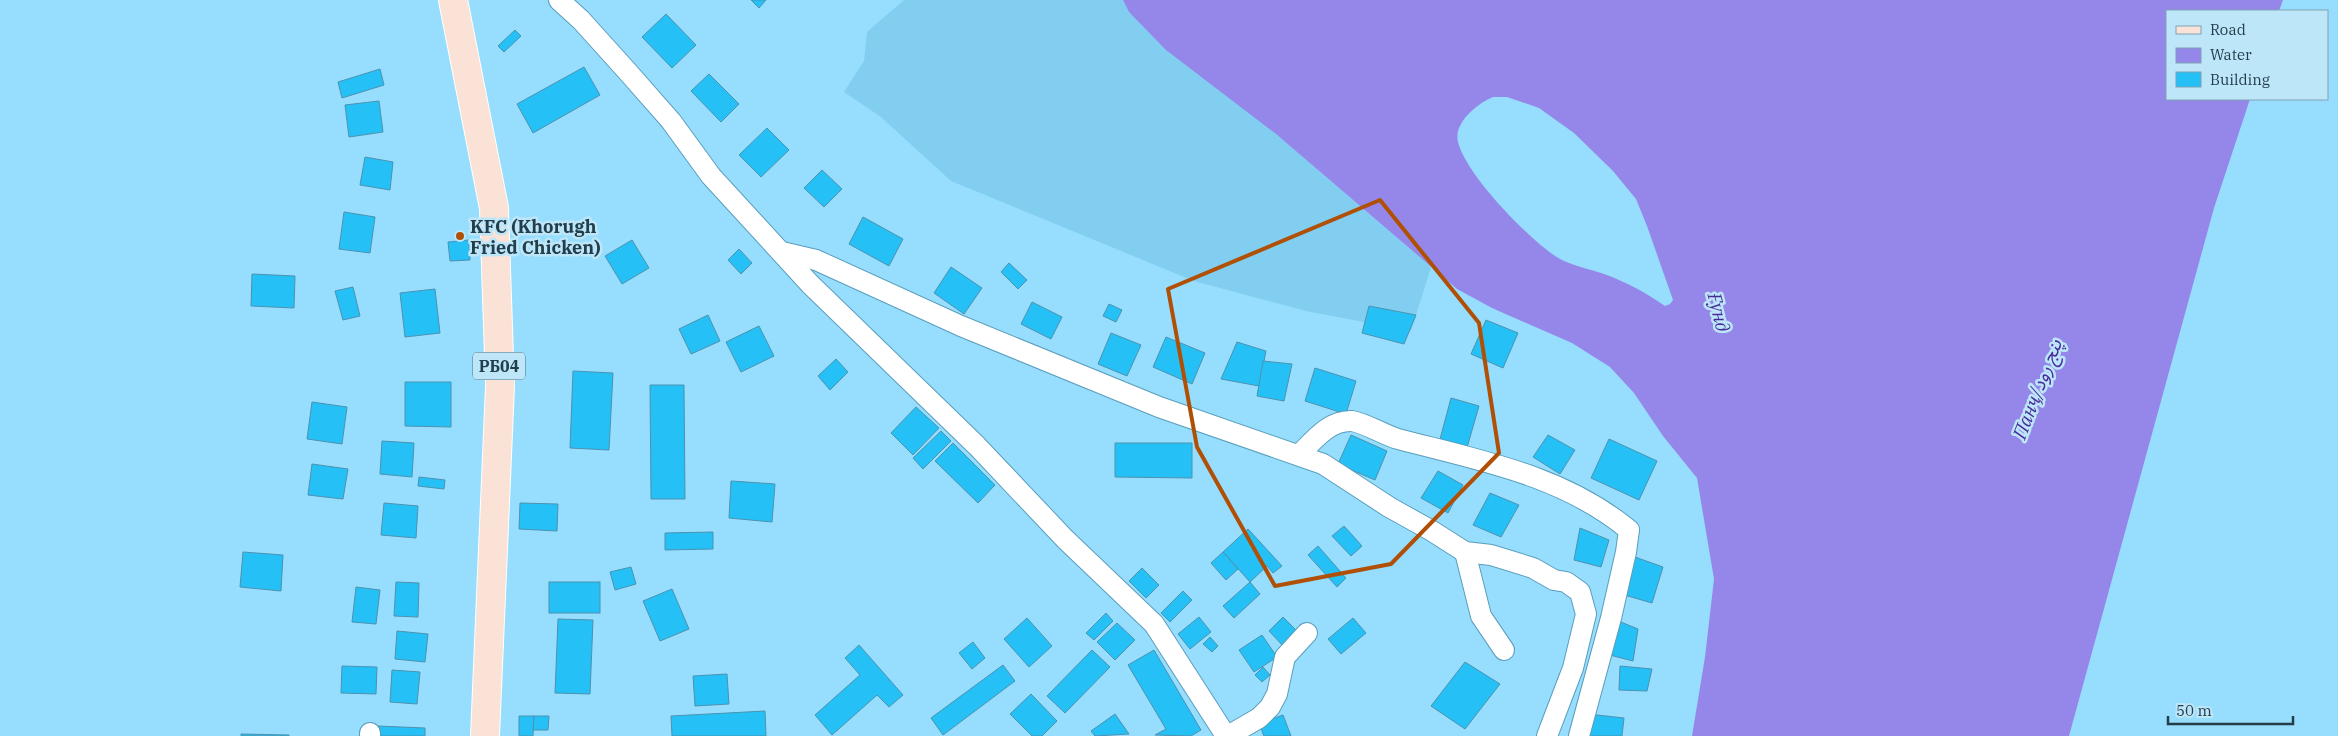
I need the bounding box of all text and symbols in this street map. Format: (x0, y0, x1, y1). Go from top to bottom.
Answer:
legend (2166, 10, 2328, 100)
text: Road (2210, 20, 2246, 39)
text: Water (2210, 45, 2252, 64)
text: Building (2210, 70, 2270, 89)
place label: KFC (Khorugh Fried Chicken) (470, 215, 601, 259)
marker: KFC (Khorugh Fried Chicken) (454, 230, 466, 242)
water label: Ғунд (1702, 289, 1735, 334)
water label: Панҷ/پنج رود (2007, 335, 2070, 444)
road number: РБ04 (473, 352, 525, 380)
scale bar (2168, 694, 2293, 726)
text: 50 m (2176, 701, 2212, 720)

